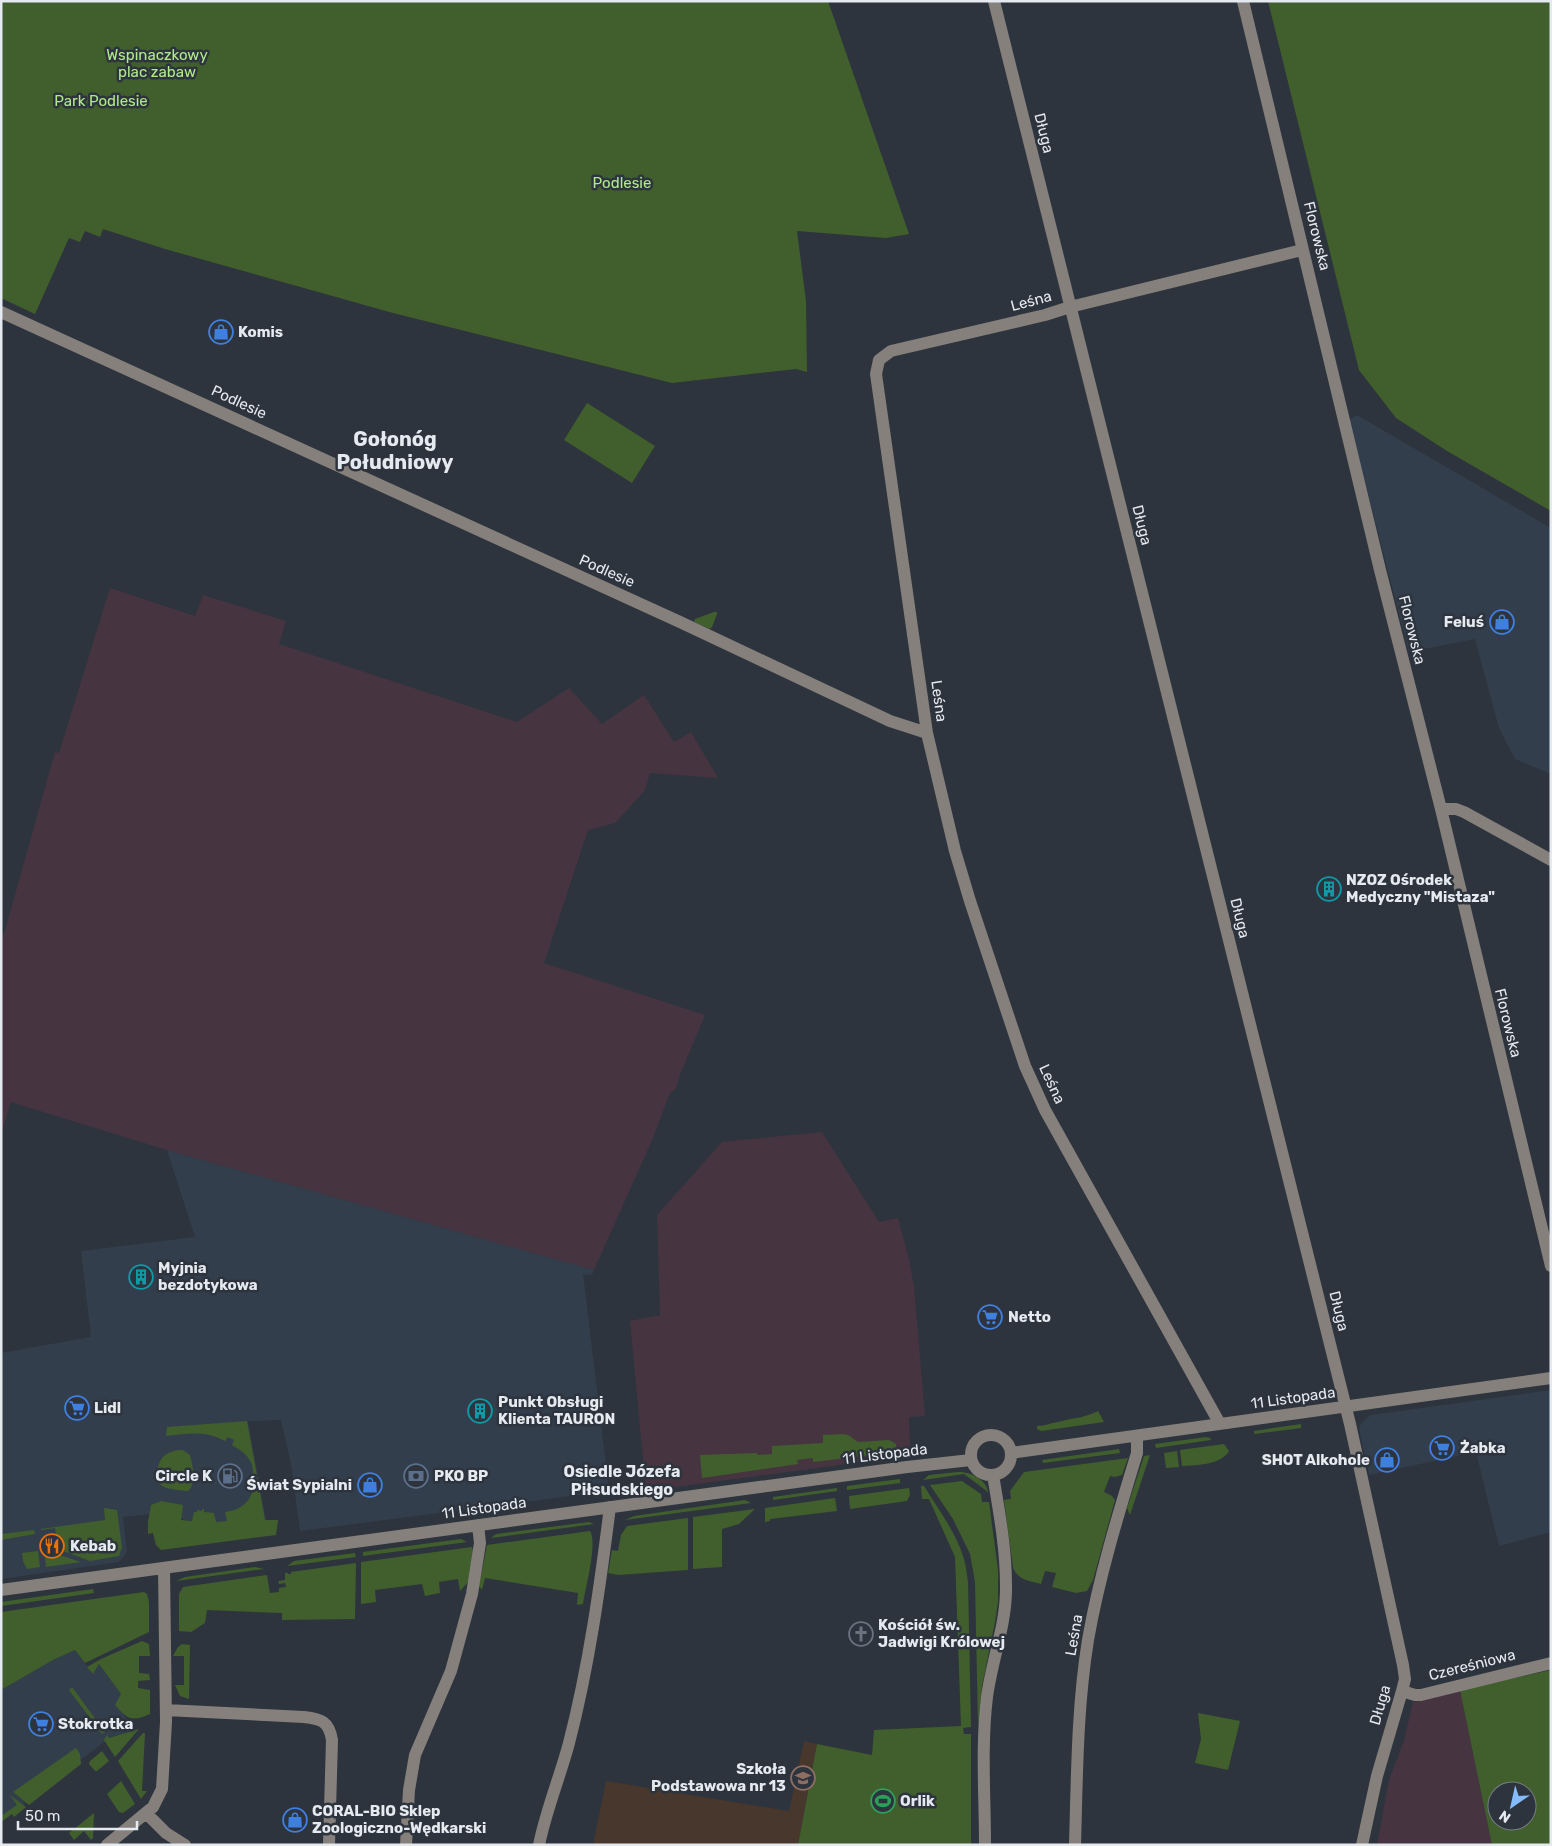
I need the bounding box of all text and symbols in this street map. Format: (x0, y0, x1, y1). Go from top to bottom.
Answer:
park label: Wspinaczkowy plac zabaw (106, 46, 208, 81)
park label: Park Podlesie (54, 92, 148, 110)
street label: Długa (1030, 111, 1058, 155)
park label: Podlesie (593, 174, 651, 192)
street label: Florowska (1300, 200, 1334, 272)
street label: Leśna (1009, 287, 1053, 315)
shop icon: Komis (208, 319, 234, 345)
place label: Komis (238, 323, 283, 341)
street label: Podlesie (209, 381, 269, 423)
district label: Gołonóg Południowy (336, 427, 454, 474)
street label: Długa (1128, 503, 1156, 547)
street label: Podlesie (576, 551, 638, 591)
street label: Florowska (1395, 594, 1429, 666)
shop icon: Feluś (1489, 609, 1515, 635)
place label: Feluś (1444, 613, 1484, 631)
street label: Leśna (927, 679, 951, 723)
place label: NZOZ Ośrodek Medyczny "Mistaza" (1346, 871, 1495, 906)
building icon: NZOZ Ośrodek Medyczny "Mistaza" (1316, 876, 1342, 902)
street label: Długa (1226, 896, 1254, 940)
street label: Florowska (1491, 987, 1525, 1059)
street label: Leśna (1035, 1061, 1069, 1107)
place label: Myjnia bezdotykowa (158, 1259, 258, 1294)
building icon: Myjnia bezdotykowa (128, 1264, 154, 1290)
street label: Długa (1325, 1289, 1353, 1333)
supermarket icon: Netto (977, 1304, 1003, 1330)
place label: Netto (1008, 1308, 1051, 1326)
street label: 11 Listopada (1250, 1383, 1336, 1413)
place label: Punkt Obsługi Klienta TAURON (498, 1393, 615, 1428)
supermarket icon: Lidl (64, 1395, 90, 1421)
building icon: Punkt Obsługi Klienta TAURON (467, 1398, 493, 1424)
place label: Lidl (94, 1399, 121, 1417)
supermarket icon: Żabka (1429, 1435, 1455, 1461)
place label: Żabka (1460, 1439, 1506, 1457)
street label: 11 Listopada (842, 1440, 928, 1468)
shop icon: SHOT Alkohole (1374, 1447, 1400, 1473)
place label: SHOT Alkohole (1262, 1451, 1370, 1469)
district label: Osiedle Józefa Piłsudskiego (564, 1462, 680, 1499)
fuel station icon: Circle K (217, 1463, 243, 1489)
bank icon: PKO BP (403, 1463, 429, 1489)
place label: Circle K (155, 1467, 212, 1485)
place label: PKO BP (434, 1467, 488, 1485)
shop icon: Świat Sypialni (357, 1472, 383, 1498)
place label: Świat Sypialni (247, 1476, 352, 1494)
street label: 11 Listopada (441, 1493, 527, 1523)
restaurant icon: Kebab (39, 1533, 65, 1559)
place label: Kebab (70, 1537, 116, 1555)
street label: Leśna (1062, 1613, 1086, 1657)
place label: Kościół św. Jadwigi Królowej (878, 1616, 1005, 1651)
church icon: Kościół św. Jadwigi Królowej (848, 1621, 874, 1647)
street label: Czereśniowa (1427, 1646, 1517, 1684)
street label: Długa (1366, 1683, 1394, 1727)
supermarket icon: Stokrotka (28, 1711, 54, 1737)
place label: Stokrotka (58, 1715, 133, 1733)
place label: Szkoła Podstawowa nr 13 (651, 1760, 786, 1795)
school or university icon: Szkoła Podstawowa nr 13 (790, 1765, 816, 1791)
north arrow (1487, 1781, 1537, 1831)
sports icon: Orlik (870, 1788, 896, 1814)
place label: Orlik (900, 1792, 935, 1810)
scale bar (18, 1798, 136, 1830)
place label: CORAL-BIO Sklep Zoologiczno-Wędkarski (312, 1802, 486, 1837)
text: N (1496, 1806, 1514, 1826)
text: 50 m (25, 1807, 60, 1825)
shop icon: CORAL-BIO Sklep Zoologiczno-Wędkarski (282, 1807, 308, 1833)

